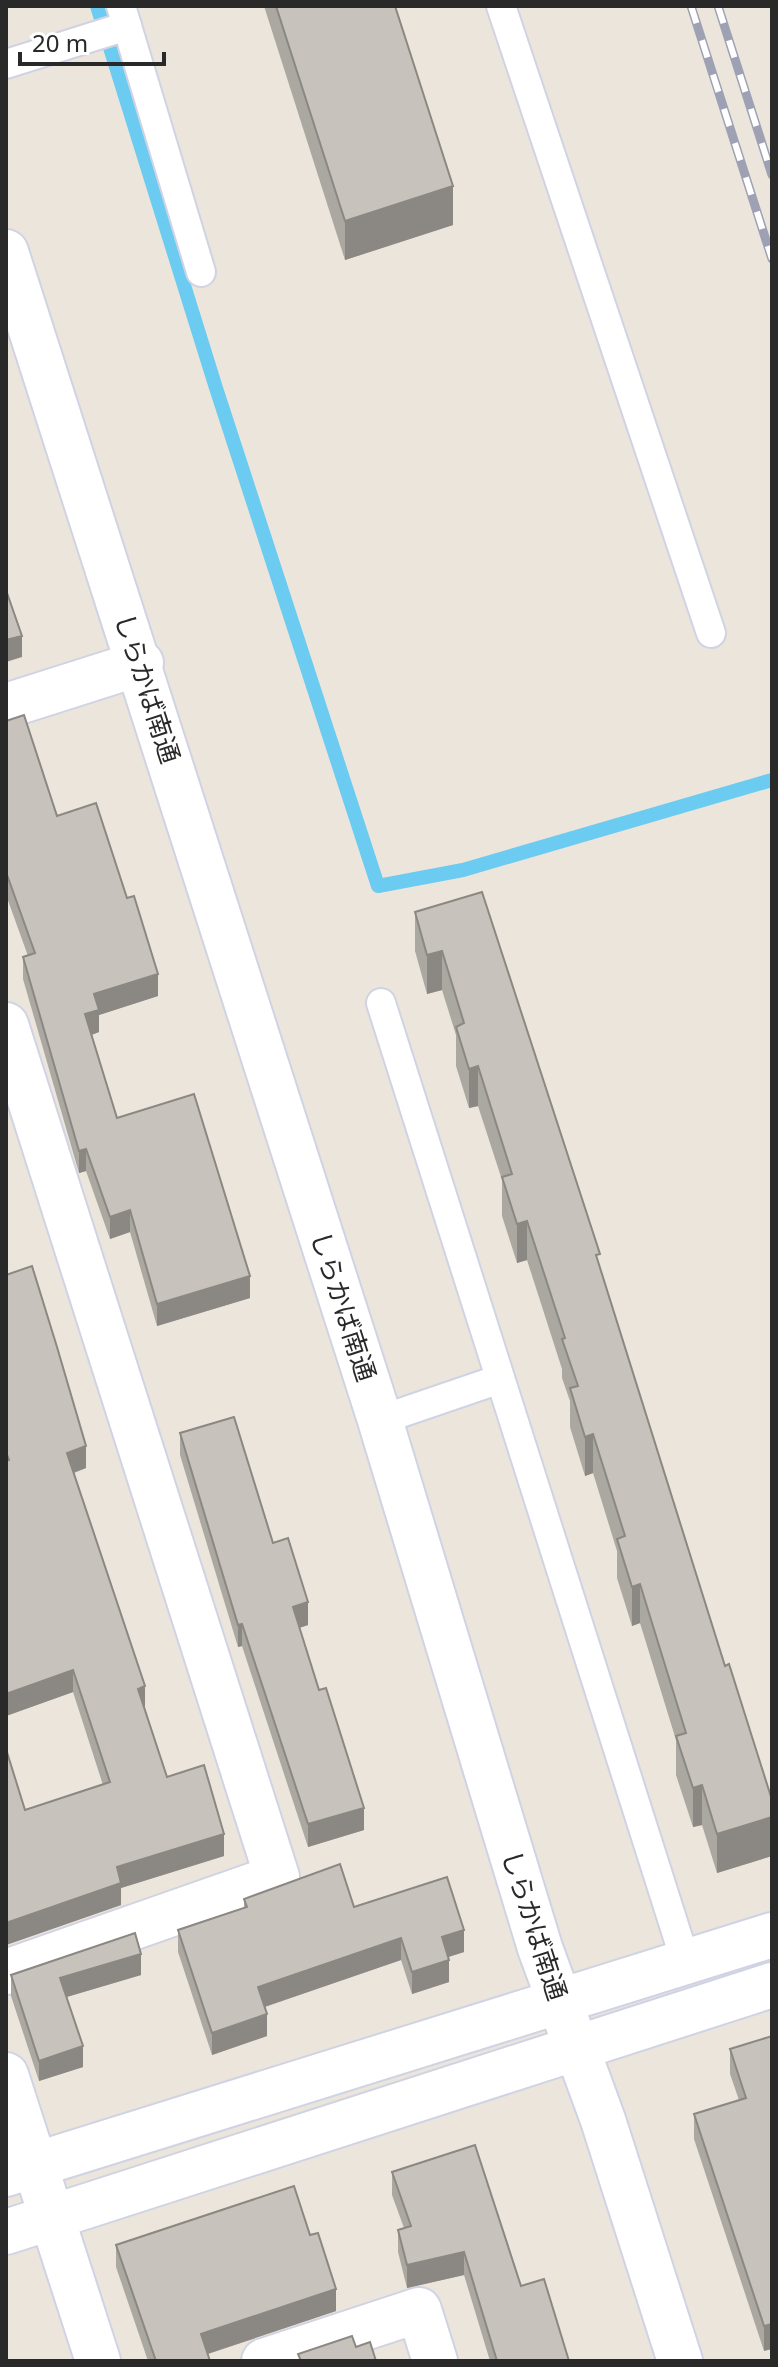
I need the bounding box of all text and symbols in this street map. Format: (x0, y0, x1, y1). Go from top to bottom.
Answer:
scale bar (20, 16, 164, 66)
text: 20 m (32, 26, 88, 59)
street label: しらかば南通 (107, 608, 189, 768)
street label: しらかば南通 (303, 1226, 385, 1386)
street label: しらかば南通 (494, 1845, 576, 2005)

